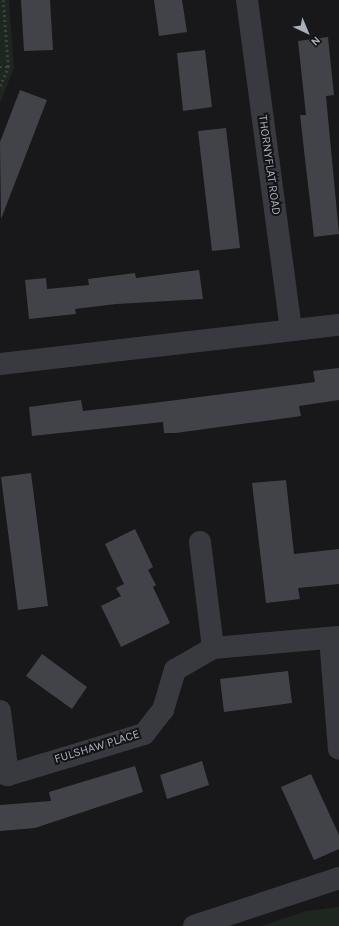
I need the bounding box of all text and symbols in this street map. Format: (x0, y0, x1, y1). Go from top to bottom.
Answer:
north arrow (287, 12, 327, 52)
text: N (308, 34, 323, 48)
street label: THORNYFLAT ROAD (255, 114, 283, 216)
street label: FULSHAW PLACE (53, 727, 141, 767)

